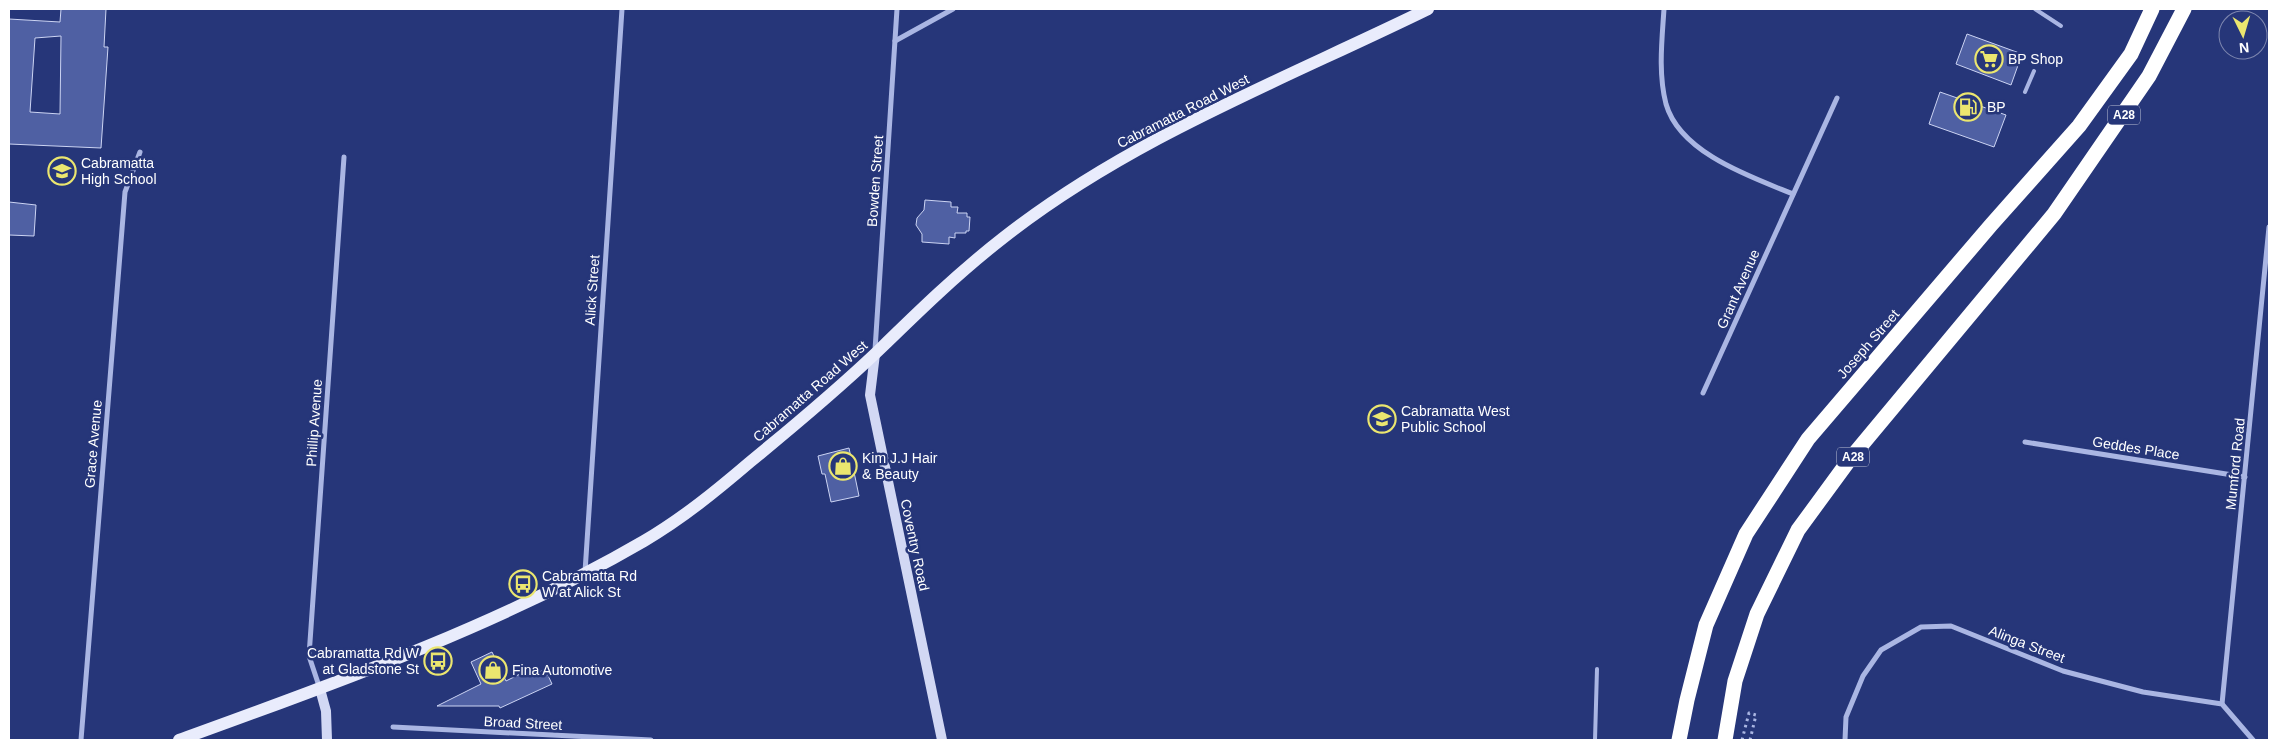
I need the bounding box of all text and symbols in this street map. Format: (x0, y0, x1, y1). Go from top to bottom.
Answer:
north arrow (2218, 10, 2268, 60)
text: N (2238, 40, 2250, 56)
supermarket icon: BP Shop (1974, 44, 2004, 74)
place label: BP Shop (2008, 51, 2063, 67)
street label: Cabramatta Road West (1114, 71, 1252, 151)
fuel station icon: BP (1953, 92, 1983, 122)
place label: BP (1987, 99, 2006, 115)
road number: A28 (2108, 106, 2140, 124)
street label: Bowden Street (864, 135, 886, 227)
place label: Cabramatta High School (81, 155, 157, 187)
school or university icon: Cabramatta High School (47, 156, 77, 186)
street label: Grant Avenue (1713, 247, 1763, 331)
street label: Alick Street (582, 254, 602, 326)
street label: Joseph Street (1834, 306, 1902, 382)
street label: Cabramatta Road West (750, 337, 870, 445)
street label: Phillip Avenue (303, 378, 325, 467)
street label: Grace Avenue (81, 399, 105, 489)
place label: Cabramatta West Public School (1401, 403, 1510, 435)
school or university icon: Cabramatta West Public School (1367, 404, 1397, 434)
street label: Mumford Road (2222, 417, 2248, 511)
street label: Geddes Place (2091, 433, 2181, 463)
road number: A28 (1837, 448, 1869, 467)
place label: Kim J.J Hair & Beauty (862, 450, 938, 482)
shop icon: Kim J.J Hair & Beauty (828, 451, 858, 481)
street label: Coventry Road (897, 498, 933, 592)
place label: Cabramatta Rd W at Alick St (542, 568, 637, 600)
bus stop icon: Cabramatta Rd W at Alick St (508, 569, 538, 599)
street label: Alinga Street (1987, 622, 2067, 666)
place label: Cabramatta Rd W at Gladstone St (307, 645, 420, 677)
bus stop icon: Cabramatta Rd W at Gladstone St (423, 646, 453, 676)
shop icon: Fina Automotive (478, 655, 508, 685)
place label: Fina Automotive (512, 662, 613, 678)
street label: Broad Street (483, 713, 563, 733)

